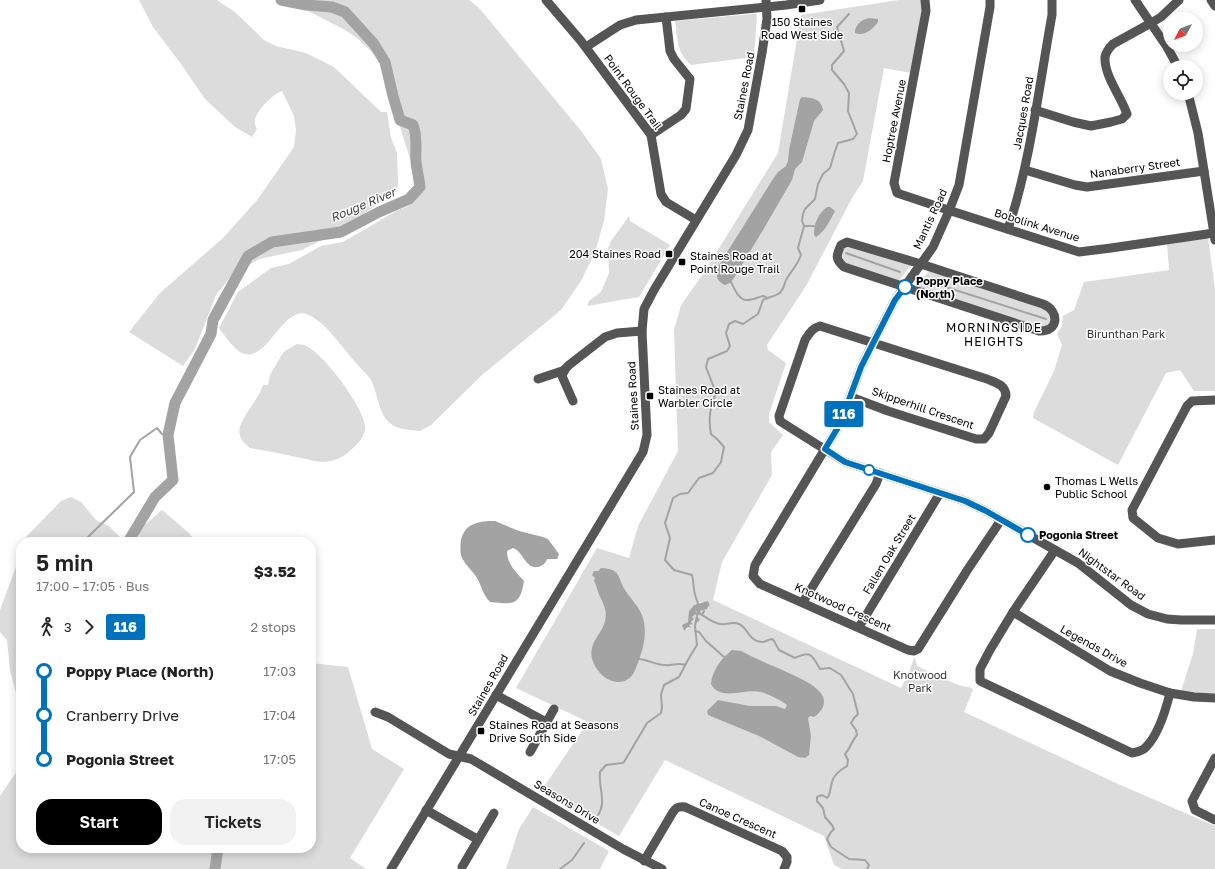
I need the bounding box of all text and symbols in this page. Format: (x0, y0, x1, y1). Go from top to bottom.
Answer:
marker: 150 Staines Road West Side (797, 4, 807, 14)
north arrow (1163, 12, 1203, 52)
map controls (1163, 12, 1203, 100)
place label: 150 Staines Road West Side (761, 15, 843, 41)
street label: Staines Road (731, 51, 756, 121)
street label: Point Rouge Trail (602, 52, 665, 132)
button: locate (1163, 60, 1203, 100)
street label: Jacques Road (1010, 76, 1035, 150)
street label: Hoptree Avenue (879, 78, 908, 164)
street label: Nanaberry Street (1089, 155, 1181, 180)
water label: Rouge River (328, 183, 400, 225)
street label: Mantis Road (910, 186, 949, 251)
street label: Bobolink Avenue (993, 205, 1081, 244)
place label: 204 Staines Road (569, 247, 661, 260)
marker: 204 Staines Road (664, 249, 674, 259)
place label: Staines Road at Point Rouge Trail (690, 249, 780, 275)
marker: Staines Road at Point Rouge Trail (677, 257, 687, 267)
place label: Poppy Place (North) (916, 274, 983, 300)
marker: Poppy Place (North) (897, 279, 913, 295)
district label: MORNINGSIDE HEIGHTS (946, 320, 1042, 349)
park label: Birunthan Park (1087, 327, 1165, 340)
street label: Staines Road (624, 361, 641, 431)
place label: Staines Road at Warbler Circle (658, 383, 740, 409)
street label: Skipperhill Crescent (870, 384, 976, 431)
marker: Staines Road at Warbler Circle (645, 391, 655, 401)
line badge: 116 (821, 401, 867, 427)
text: 116 (832, 405, 856, 422)
unlabelled marker (863, 464, 875, 476)
place label: Thomas L Wells Public School (1055, 474, 1138, 500)
marker: Thomas L Wells Public School (1042, 482, 1052, 492)
street label: Fallen Oak Street (860, 511, 918, 596)
marker: Pogonia Street (1020, 527, 1036, 543)
place label: Pogonia Street (1039, 528, 1119, 541)
street label: Nightstar Road (1076, 545, 1148, 602)
text: 5 min (36, 549, 93, 576)
text: $3.52 (254, 562, 296, 580)
text: 17:00 – 17:05 · Bus (36, 578, 149, 594)
street label: Knotwood Crescent (793, 579, 893, 634)
icon: walk (36, 616, 58, 638)
icon: forward (78, 616, 100, 638)
text: 116 (114, 618, 137, 635)
text: 3 (64, 619, 72, 635)
text: 2 stops (250, 619, 296, 635)
street label: Legends Drive (1058, 622, 1130, 669)
street label: Staines Road (465, 652, 510, 718)
text: Poppy Place (North) (66, 662, 214, 680)
text: 17:03 (263, 663, 296, 679)
park label: Knotwood Park (893, 668, 947, 694)
text: Cranberry Drive (66, 706, 179, 724)
text: 17:04 (263, 707, 296, 723)
place label: Staines Road at Seasons Drive South Side (489, 718, 619, 744)
marker: Staines Road at Seasons Drive South Side (476, 726, 486, 736)
text: Pogonia Street (66, 750, 174, 768)
text: 17:05 (263, 751, 296, 767)
street label: Seasons Drive (532, 777, 603, 826)
street label: Canoe Crescent (697, 795, 779, 840)
button: Start (36, 799, 162, 845)
button: Tickets (170, 799, 296, 845)

